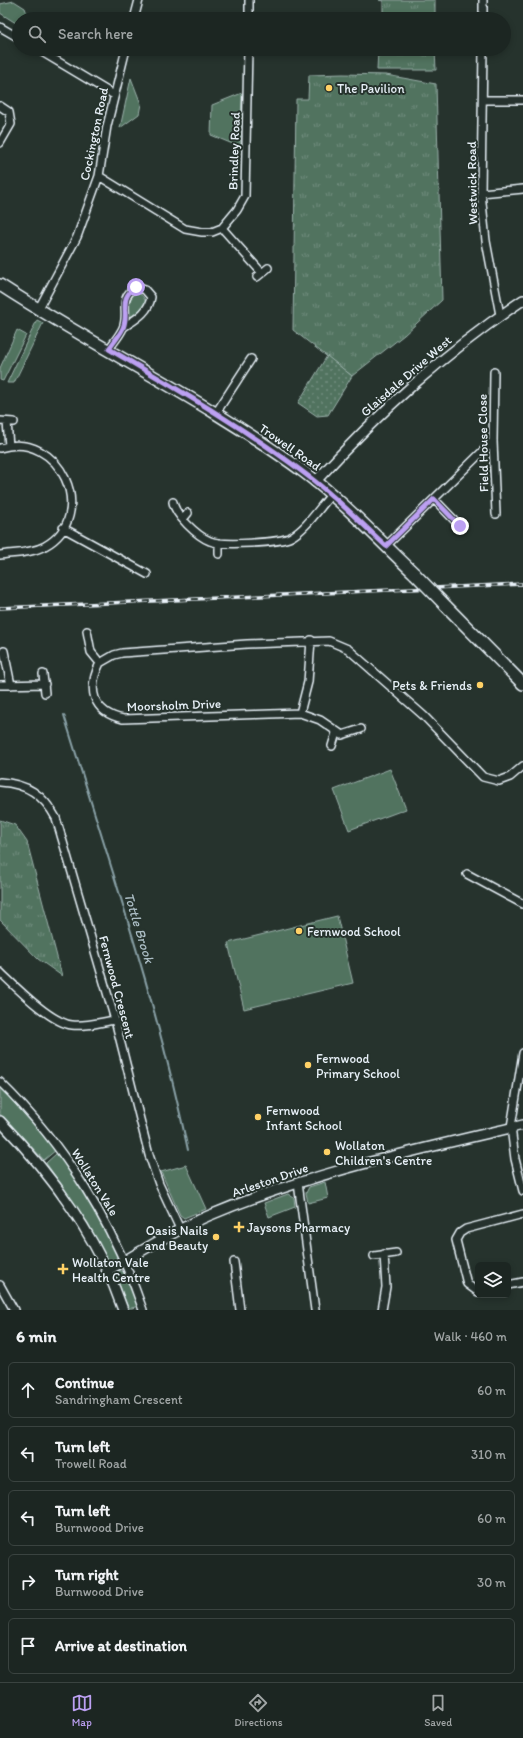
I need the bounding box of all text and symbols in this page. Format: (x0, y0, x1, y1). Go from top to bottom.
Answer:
search box (12, 12, 511, 56)
icon: search (26, 23, 48, 45)
text: Search here (58, 25, 133, 43)
place label: The Pavilion (337, 81, 405, 96)
marker: The Pavilion (324, 83, 334, 93)
street label: Cockington Road (77, 86, 111, 182)
street label: Brindley Road (225, 112, 243, 190)
street label: Westwick Road (464, 141, 480, 225)
route start (127, 278, 145, 296)
street label: Glaisdale Drive West (358, 332, 454, 419)
street label: Field House Close (475, 394, 491, 492)
street label: Trowell Road (256, 420, 324, 474)
route end (451, 517, 469, 535)
place label: Pets & Friends (392, 678, 472, 693)
marker: Pets & Friends (475, 680, 485, 690)
street label: Moorsholm Drive (127, 696, 221, 714)
water label: Tottle Brook (120, 891, 158, 966)
place label: Fernwood School (307, 924, 401, 939)
marker: Fernwood School (294, 926, 304, 936)
street label: Fernwood Crescent (96, 934, 138, 1040)
place label: Fernwood Primary School (316, 1051, 400, 1081)
marker: Fernwood Primary School (303, 1060, 313, 1070)
place label: Fernwood Infant School (266, 1103, 342, 1133)
marker: Fernwood Infant School (253, 1112, 263, 1122)
place label: Wollaton Children's Centre (335, 1138, 432, 1168)
street label: Wollaton Vale (68, 1146, 122, 1218)
marker: Wollaton Children's Centre (322, 1147, 332, 1157)
street label: Arleston Drive (230, 1160, 310, 1200)
place label: Jaysons Pharmacy (247, 1220, 350, 1235)
marker: Jaysons Pharmacy (234, 1222, 244, 1232)
place label: Oasis Nails and Beauty (145, 1223, 208, 1253)
marker: Oasis Nails and Beauty (211, 1232, 221, 1242)
place label: Wollaton Vale Health Centre (72, 1255, 150, 1285)
map controls (475, 1262, 511, 1298)
button: layers (475, 1262, 511, 1298)
marker: Wollaton Vale Health Centre (57, 1263, 69, 1275)
text: 6 min (16, 1326, 57, 1346)
text: Walk · 460 m (434, 1329, 507, 1344)
text: Continue (55, 1374, 114, 1392)
icon: ahead (17, 1379, 39, 1401)
text: 60 m (477, 1383, 506, 1398)
text: Sandringham Crescent (55, 1392, 183, 1407)
text: Turn left (55, 1438, 110, 1456)
icon: left (17, 1443, 39, 1465)
text: 310 m (471, 1447, 506, 1462)
text: Trowell Road (55, 1456, 127, 1471)
text: Turn left (55, 1502, 110, 1520)
icon: left (17, 1507, 39, 1529)
text: 60 m (477, 1511, 506, 1526)
text: Burnwood Drive (55, 1520, 144, 1535)
text: Turn right (55, 1566, 119, 1584)
icon: right (17, 1571, 39, 1593)
text: 30 m (477, 1575, 506, 1590)
text: Burnwood Drive (55, 1584, 144, 1599)
icon: arrive (17, 1635, 39, 1657)
text: Arrive at destination (55, 1637, 187, 1655)
tab: Map (71, 1692, 93, 1729)
tab: Directions (234, 1692, 283, 1729)
tab: Saved (424, 1692, 452, 1729)

